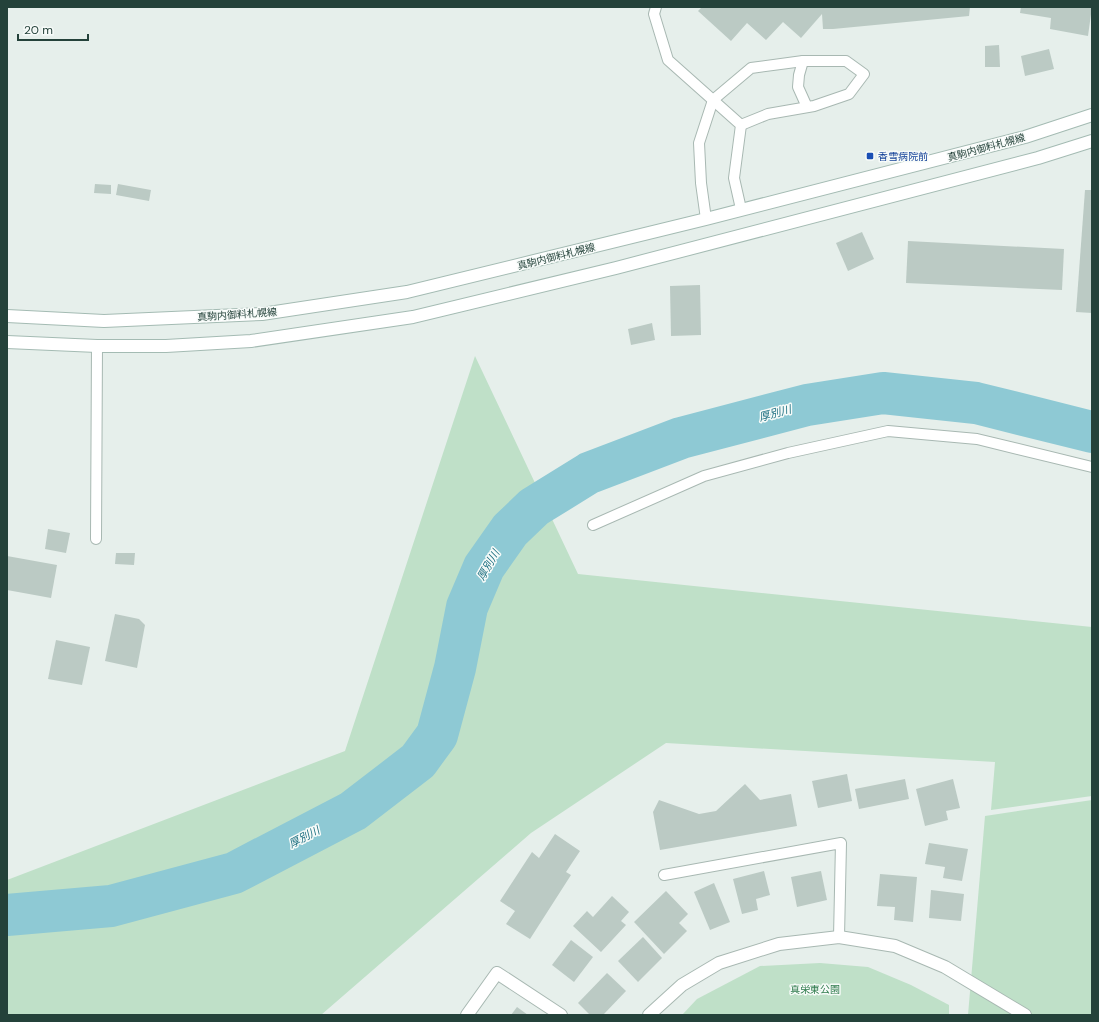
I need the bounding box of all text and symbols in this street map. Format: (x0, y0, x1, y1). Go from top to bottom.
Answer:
scale bar (18, 16, 88, 42)
text: 20 m (24, 22, 53, 38)
street label: 真駒内御料札幌線 (946, 131, 1026, 164)
place label: 香雪病院前 (878, 150, 928, 163)
marker: 香雪病院前 (865, 151, 875, 161)
street label: 真駒内御料札幌線 (516, 241, 597, 272)
street label: 真駒内御料札幌線 (197, 305, 277, 324)
water label: 厚別川 (757, 402, 794, 424)
water label: 厚別川 (474, 546, 503, 583)
water label: 厚別川 (286, 823, 323, 851)
park label: 真栄東公園 (790, 983, 840, 996)

